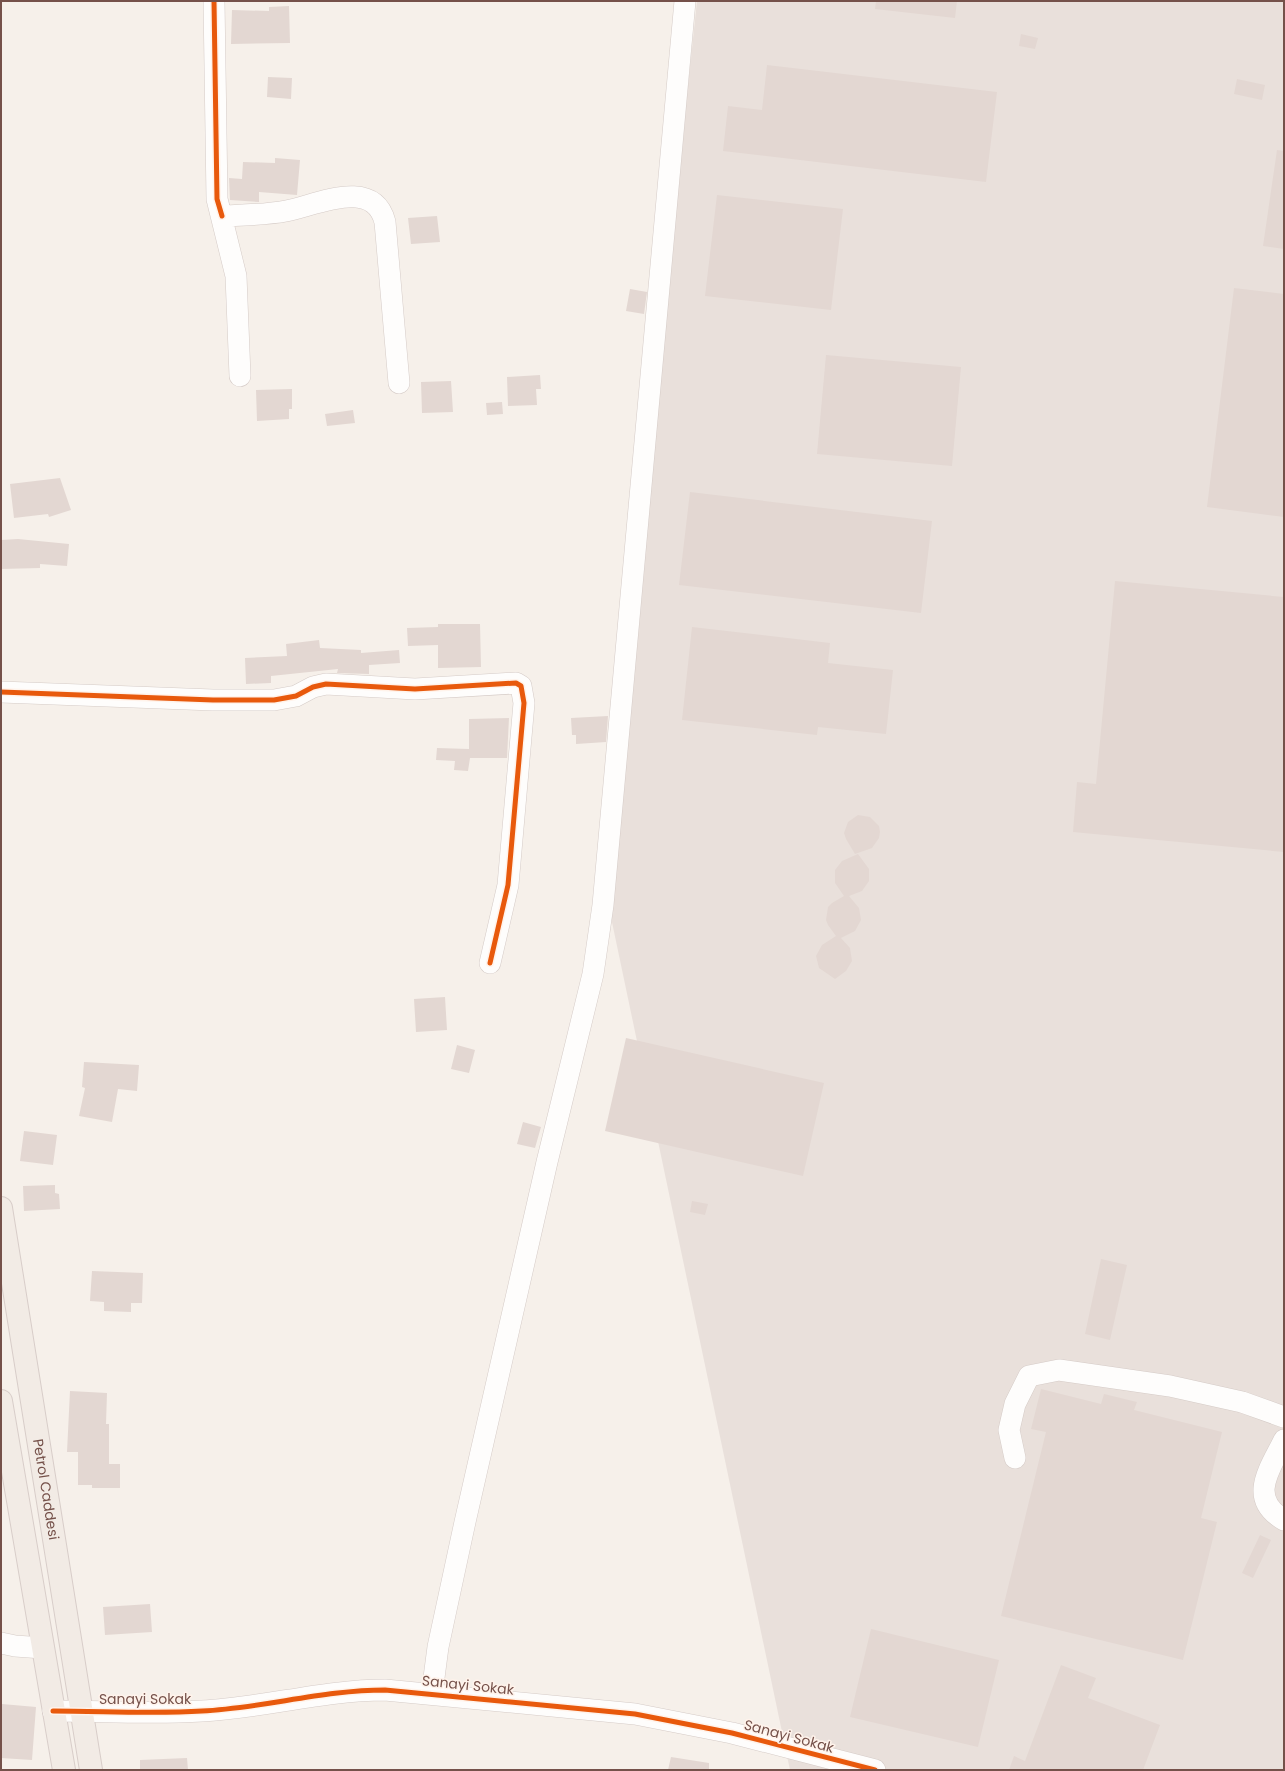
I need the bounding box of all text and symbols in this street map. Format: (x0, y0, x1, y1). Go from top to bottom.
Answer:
street label: Petrol Caddesi (28, 1437, 64, 1541)
street label: Sanayi Sokak (421, 1670, 516, 1700)
street label: Sanayi Sokak (99, 1689, 192, 1709)
street label: Sanayi Sokak (742, 1714, 837, 1758)

